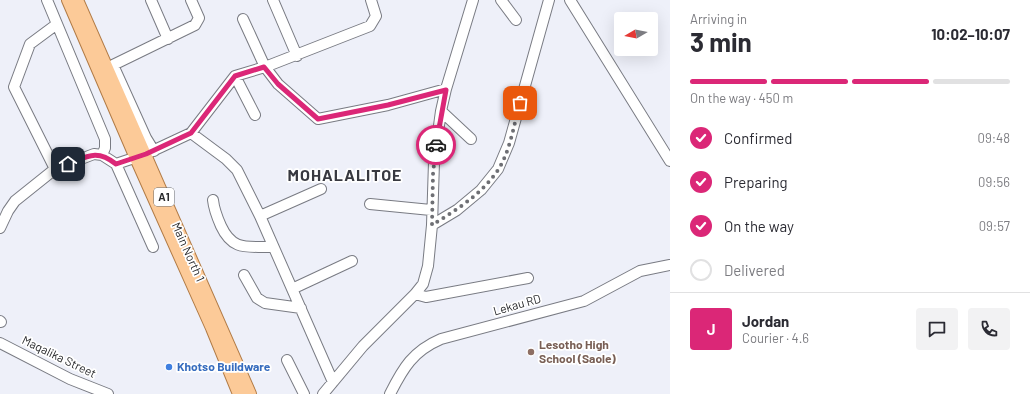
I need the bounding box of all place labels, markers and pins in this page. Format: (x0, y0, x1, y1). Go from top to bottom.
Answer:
pin (503, 86, 537, 120)
pin (51, 147, 85, 181)
place label: Lesotho High School (Saole) (539, 337, 617, 365)
marker: Lesotho High School (Saole) (526, 347, 536, 357)
place label: Khotso Buildware (177, 359, 271, 373)
marker: Khotso Buildware (164, 362, 174, 372)

